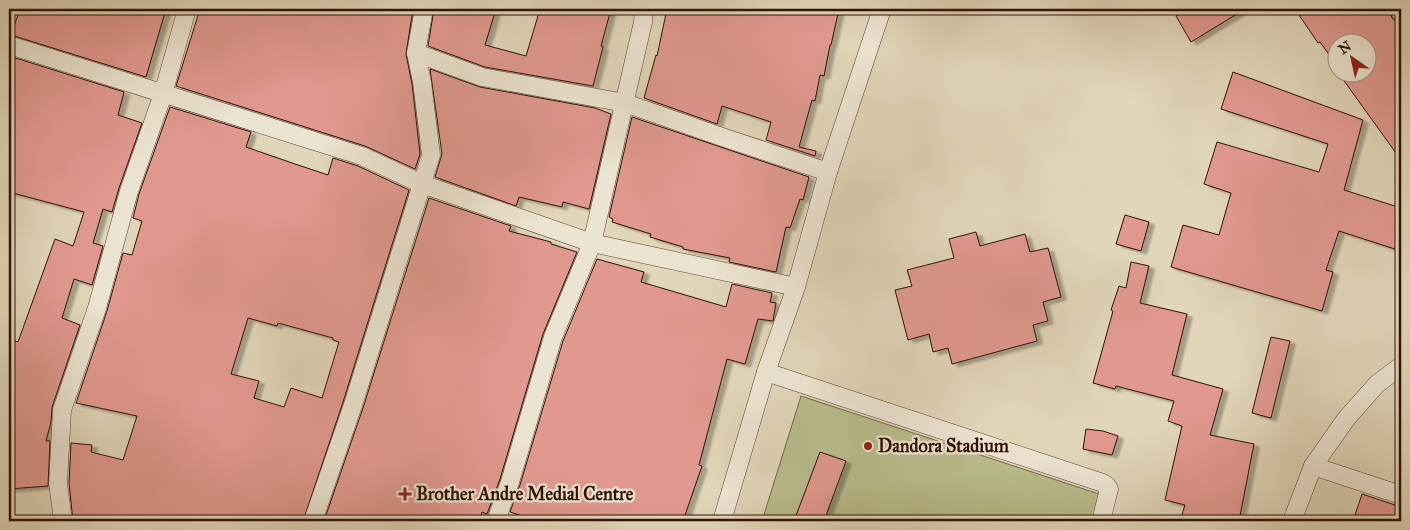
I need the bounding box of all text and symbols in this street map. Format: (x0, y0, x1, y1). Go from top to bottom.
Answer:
north arrow (1328, 32, 1378, 82)
text: N (1335, 37, 1355, 58)
place label: Dandora Stadium (878, 435, 1010, 457)
marker: Dandora Stadium (862, 440, 874, 452)
place label: Brother Andre Medial Centre (416, 483, 634, 505)
marker: Brother Andre Medial Centre (398, 487, 412, 501)

